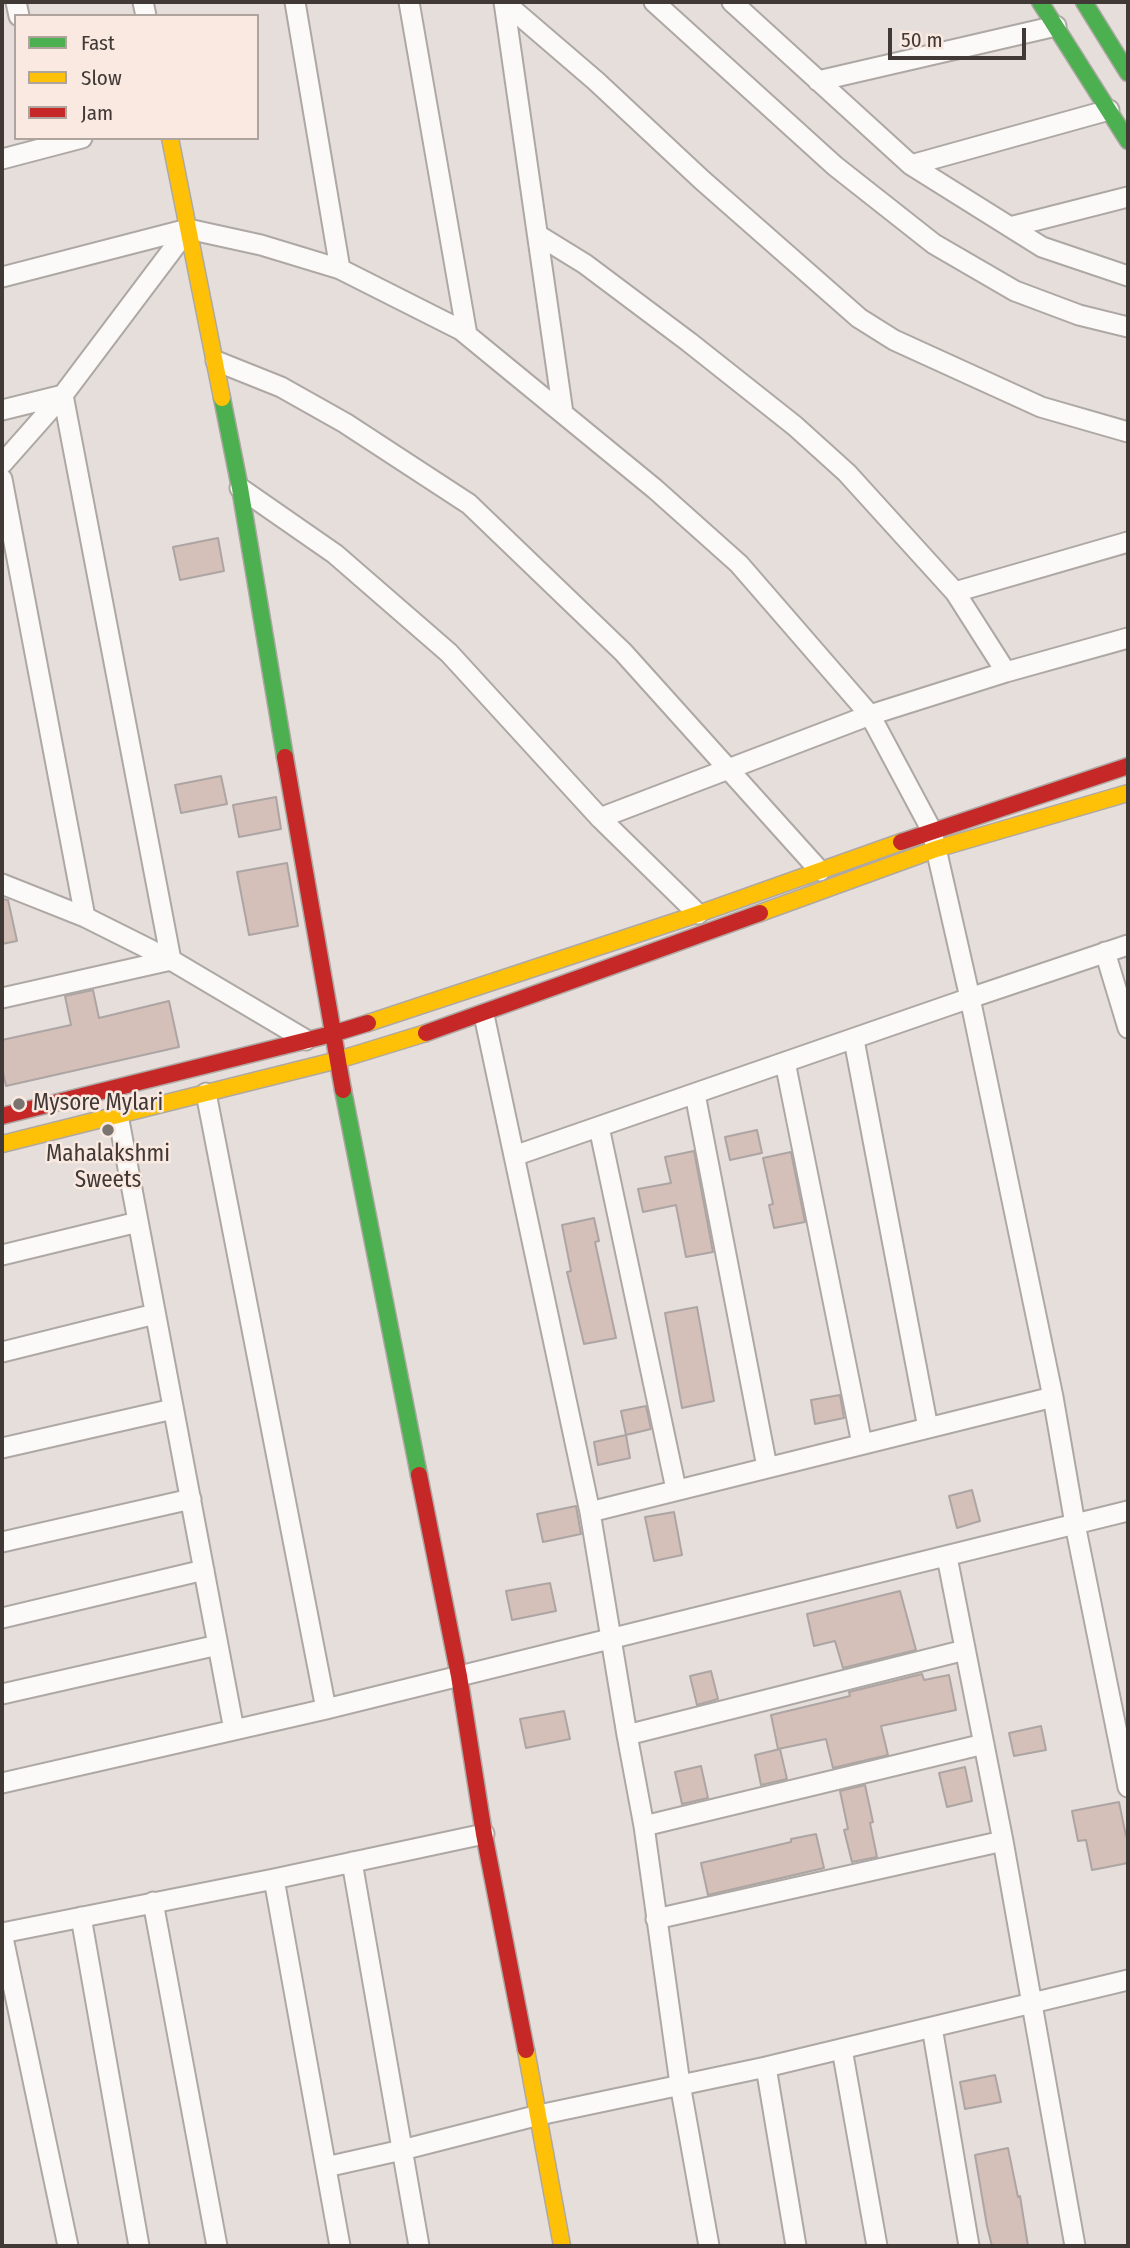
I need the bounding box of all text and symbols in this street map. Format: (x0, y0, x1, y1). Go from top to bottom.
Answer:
legend (14, 14, 259, 140)
scale bar (892, 14, 1030, 58)
text: 50 m (901, 27, 943, 53)
text: Fast (81, 30, 115, 56)
text: Slow (81, 65, 122, 91)
text: Jam (81, 100, 113, 126)
place label: Mysore Mylari (33, 1090, 163, 1118)
marker: Mysore Mylari (11, 1096, 27, 1112)
marker: Mahalakshmi Sweets (100, 1122, 116, 1138)
place label: Mahalakshmi Sweets (46, 1141, 170, 1195)

